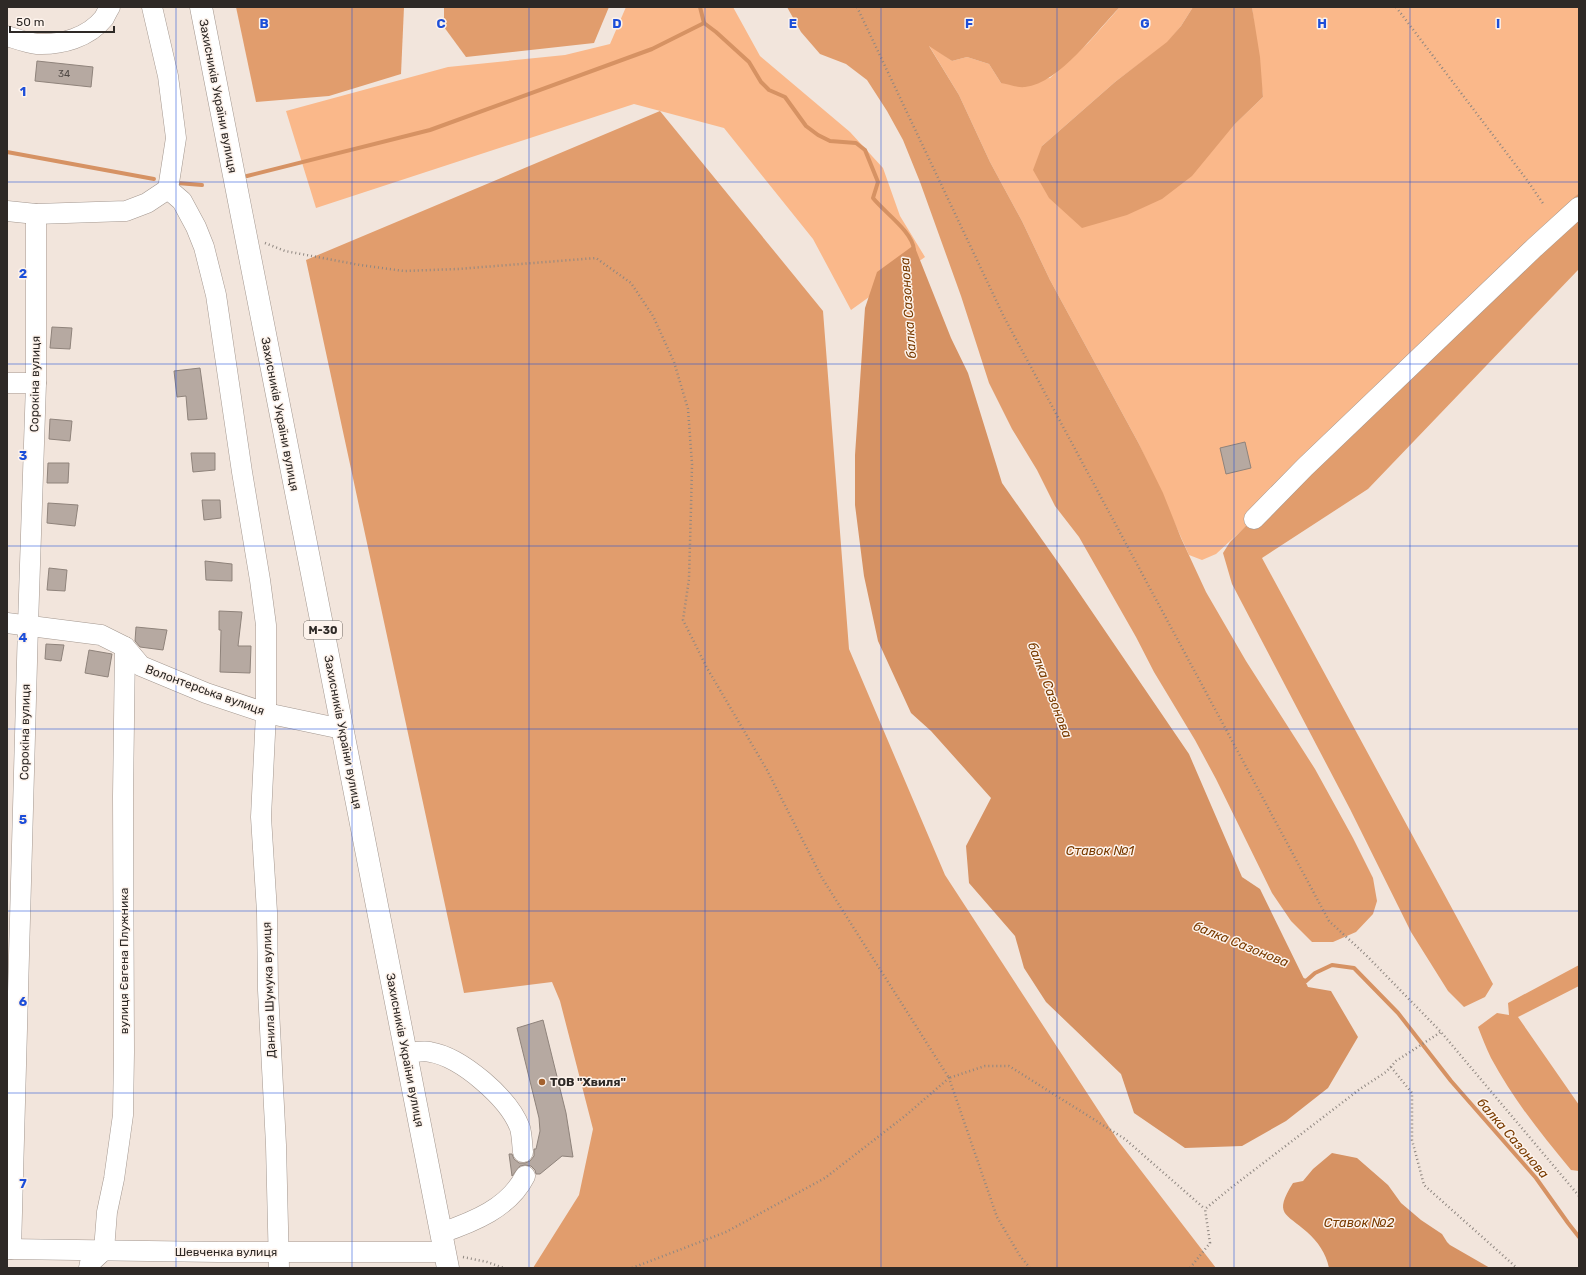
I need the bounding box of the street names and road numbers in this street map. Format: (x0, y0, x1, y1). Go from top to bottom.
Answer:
street label: Захисників України вулиця (196, 18, 240, 174)
street label: Сорокіна вулиця (27, 336, 43, 432)
street label: Захисників України вулиця (258, 336, 302, 492)
road number: М-30 (304, 621, 342, 639)
street label: Захисників України вулиця (321, 654, 365, 810)
street label: Волонтерська вулиця (144, 662, 266, 718)
street label: Сорокіна вулиця (17, 684, 33, 780)
street label: вулиця Євгена Плужника (117, 888, 131, 1034)
street label: Данила Шумука вулиця (260, 922, 278, 1058)
street label: Захисників України вулиця (383, 972, 427, 1128)
street label: Шевченка вулиця (175, 1245, 277, 1259)

